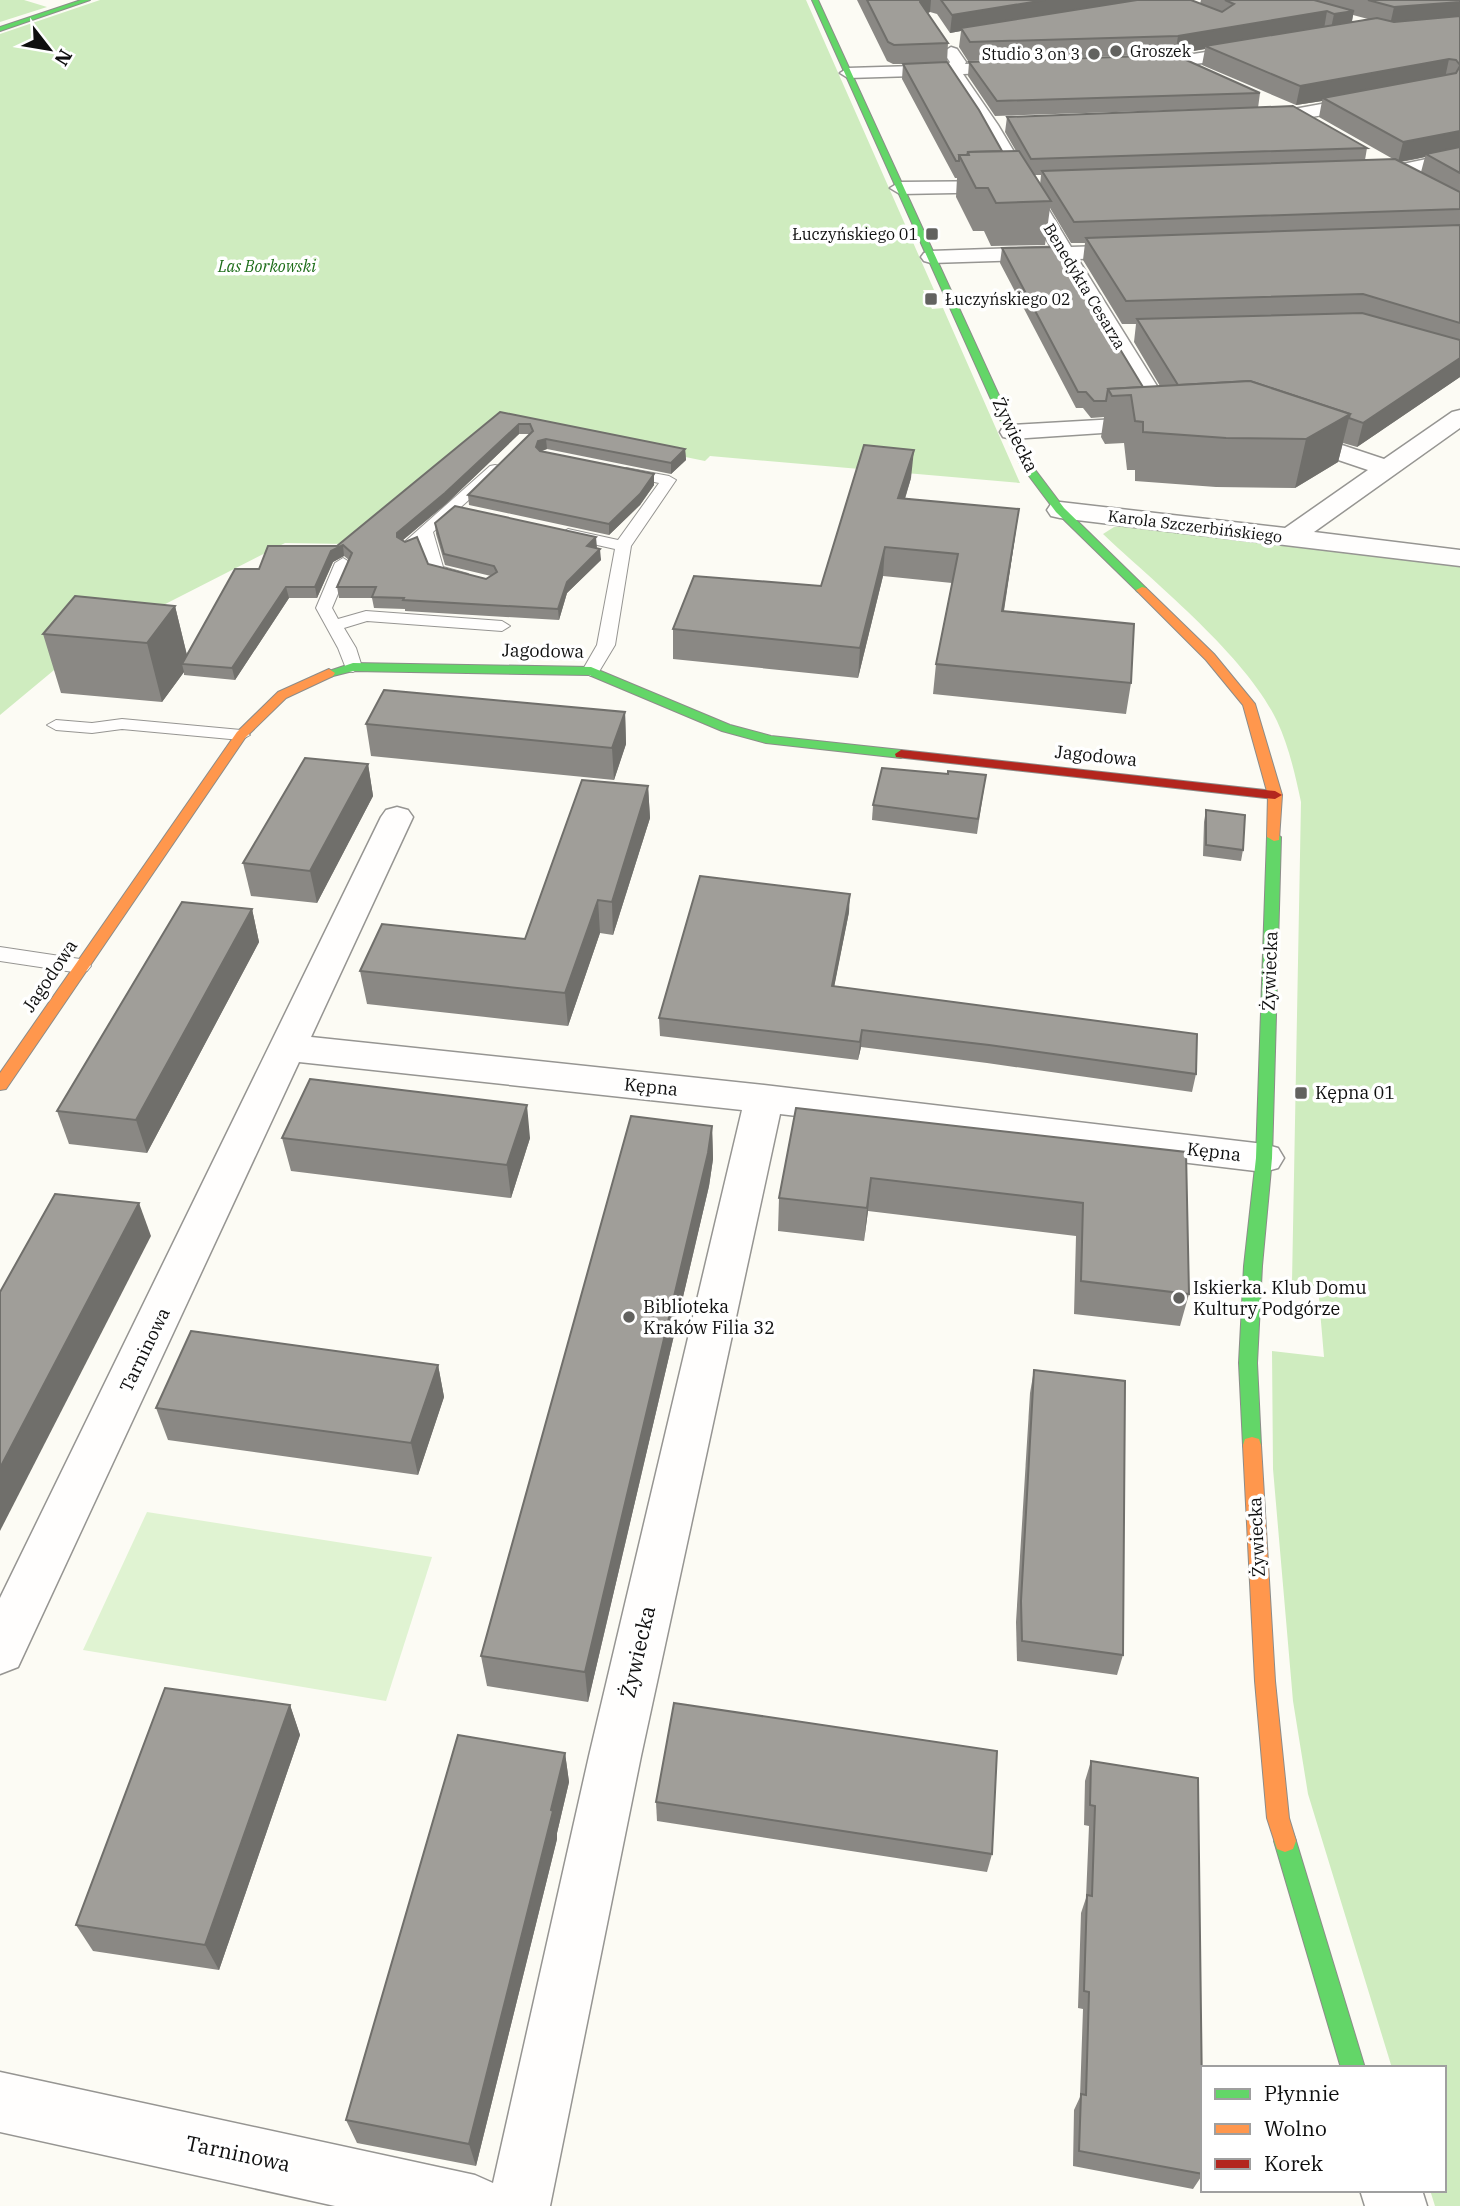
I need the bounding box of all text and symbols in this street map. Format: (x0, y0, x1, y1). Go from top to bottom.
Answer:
north arrow (14, 14, 84, 84)
place label: Groszek (1130, 41, 1192, 61)
marker: Groszek (1108, 43, 1124, 59)
place label: Studio 3 on 3 (982, 44, 1080, 64)
text: N (49, 45, 78, 70)
marker: Studio 3 on 3 (1086, 46, 1102, 62)
street label: Benedykta Cesarza (1040, 220, 1131, 353)
place label: Łuczyńskiego 01 (792, 224, 918, 244)
marker: Łuczyńskiego 01 (924, 226, 940, 242)
park label: Las Borkowski (217, 256, 316, 276)
place label: Łuczyńskiego 02 (945, 289, 1071, 309)
marker: Łuczyńskiego 02 (923, 291, 939, 307)
street label: Żywiecka (988, 394, 1043, 476)
street label: Karola Szczerbińskiego (1107, 505, 1283, 547)
street label: Jagodowa (502, 638, 585, 663)
street label: Jagodowa (1054, 740, 1138, 771)
street label: Żywiecka (1257, 930, 1282, 1012)
street label: Jagodowa (17, 935, 82, 1016)
street label: Kępna (623, 1072, 679, 1101)
place label: Kępna 01 (1315, 1081, 1395, 1104)
marker: Kępna 01 (1293, 1085, 1309, 1101)
street label: Kępna (1186, 1137, 1243, 1166)
place label: Iskierka. Klub Domu Kultury Podgórze (1193, 1276, 1367, 1320)
marker: Iskierka. Klub Domu Kultury Podgórze (1171, 1290, 1187, 1306)
place label: Biblioteka Kraków Filia 32 (643, 1295, 775, 1339)
street label: Tarninowa (114, 1304, 175, 1396)
marker: Biblioteka Kraków Filia 32 (621, 1309, 637, 1325)
street label: Żywiecka (1243, 1496, 1270, 1578)
street label: Żywiecka (613, 1603, 661, 1701)
legend (1201, 2066, 1446, 2192)
text: Płynnie (1264, 2079, 1340, 2107)
text: Wolno (1264, 2114, 1327, 2142)
street label: Tarninowa (183, 2128, 293, 2178)
text: Korek (1264, 2149, 1324, 2177)

